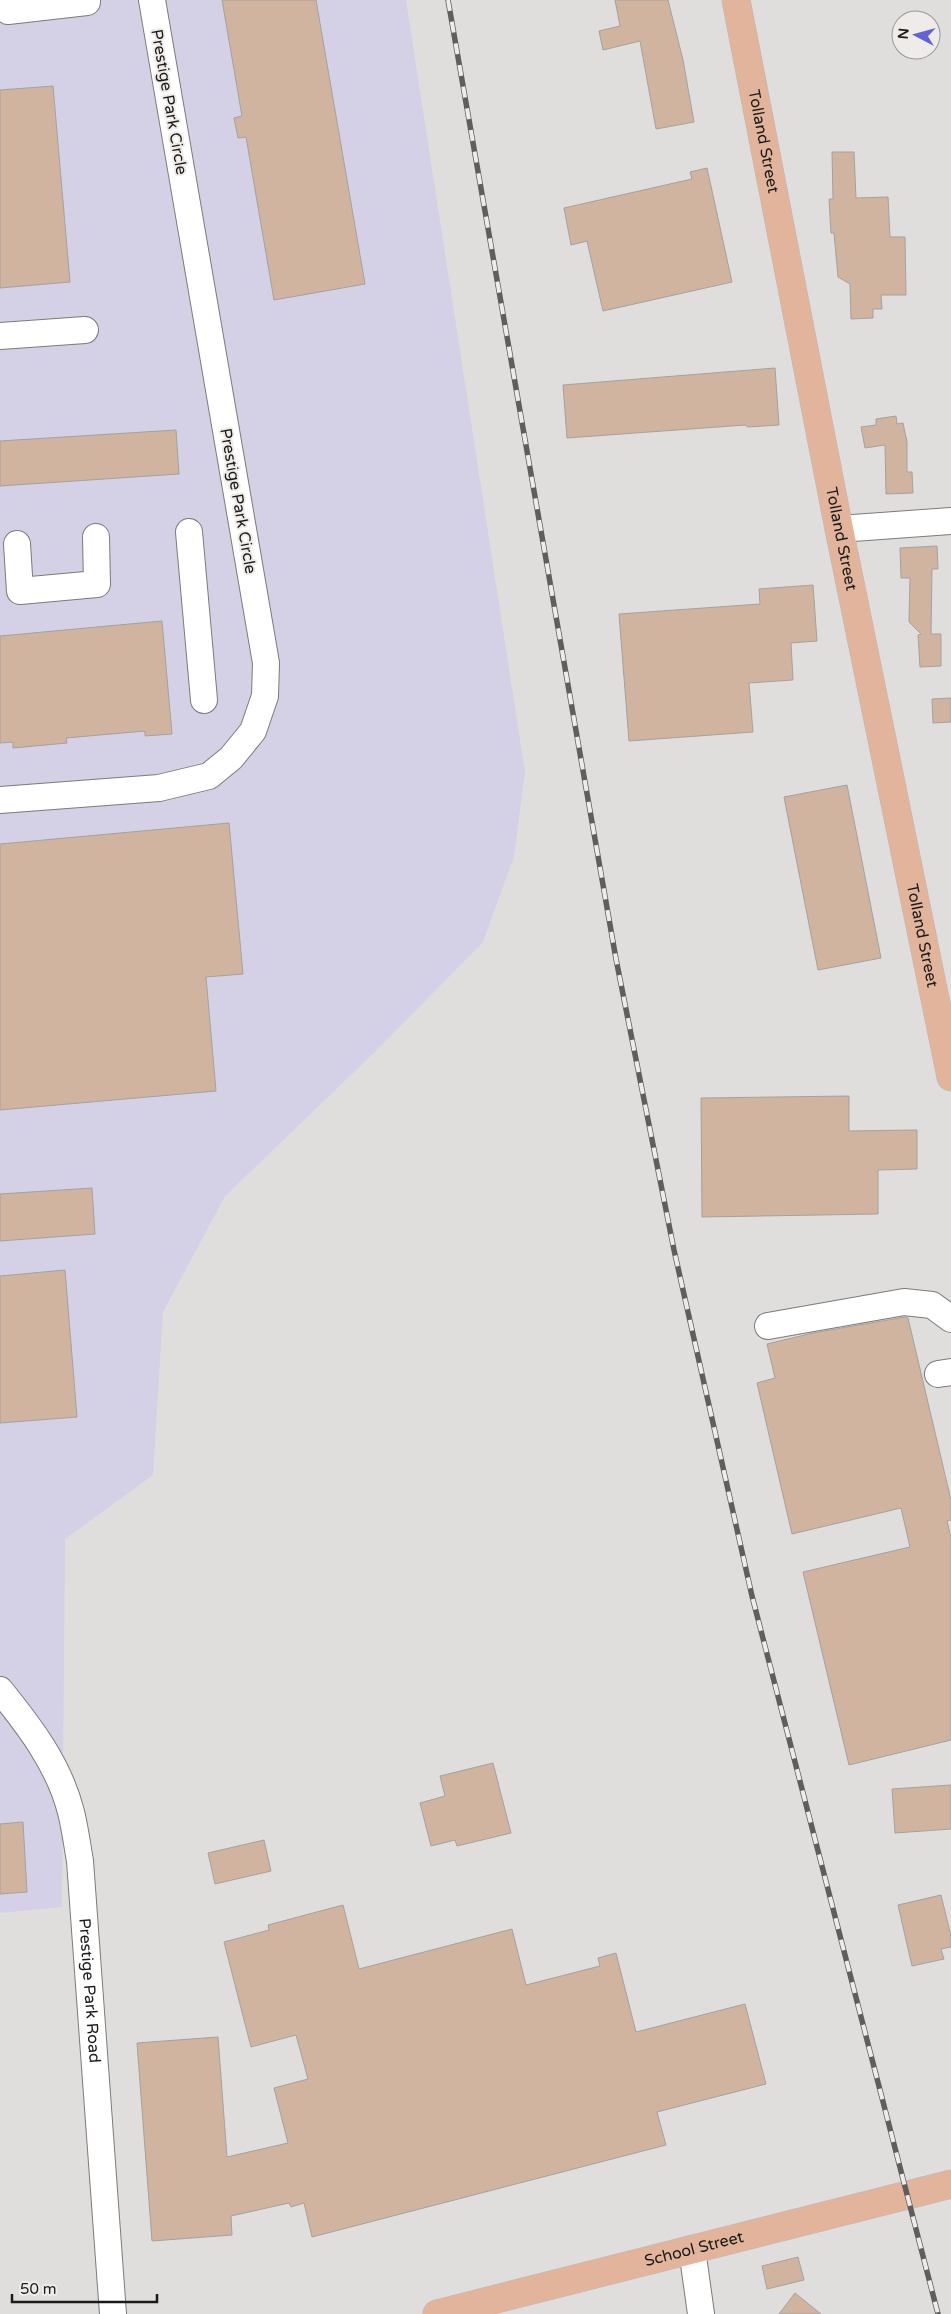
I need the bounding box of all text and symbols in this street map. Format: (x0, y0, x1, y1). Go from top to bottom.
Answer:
north arrow (891, 10, 941, 60)
text: N (895, 27, 913, 40)
street label: Prestige Park Circle (146, 28, 192, 176)
street label: Tolland Street (744, 88, 783, 195)
street label: Prestige Park Circle (215, 427, 261, 575)
street label: Tolland Street (821, 485, 861, 592)
street label: Tolland Street (902, 882, 942, 989)
street label: Prestige Park Road (74, 1917, 105, 2064)
street label: School Street (642, 2227, 746, 2271)
scale bar (12, 2272, 158, 2304)
text: 50 m (20, 2280, 57, 2298)

